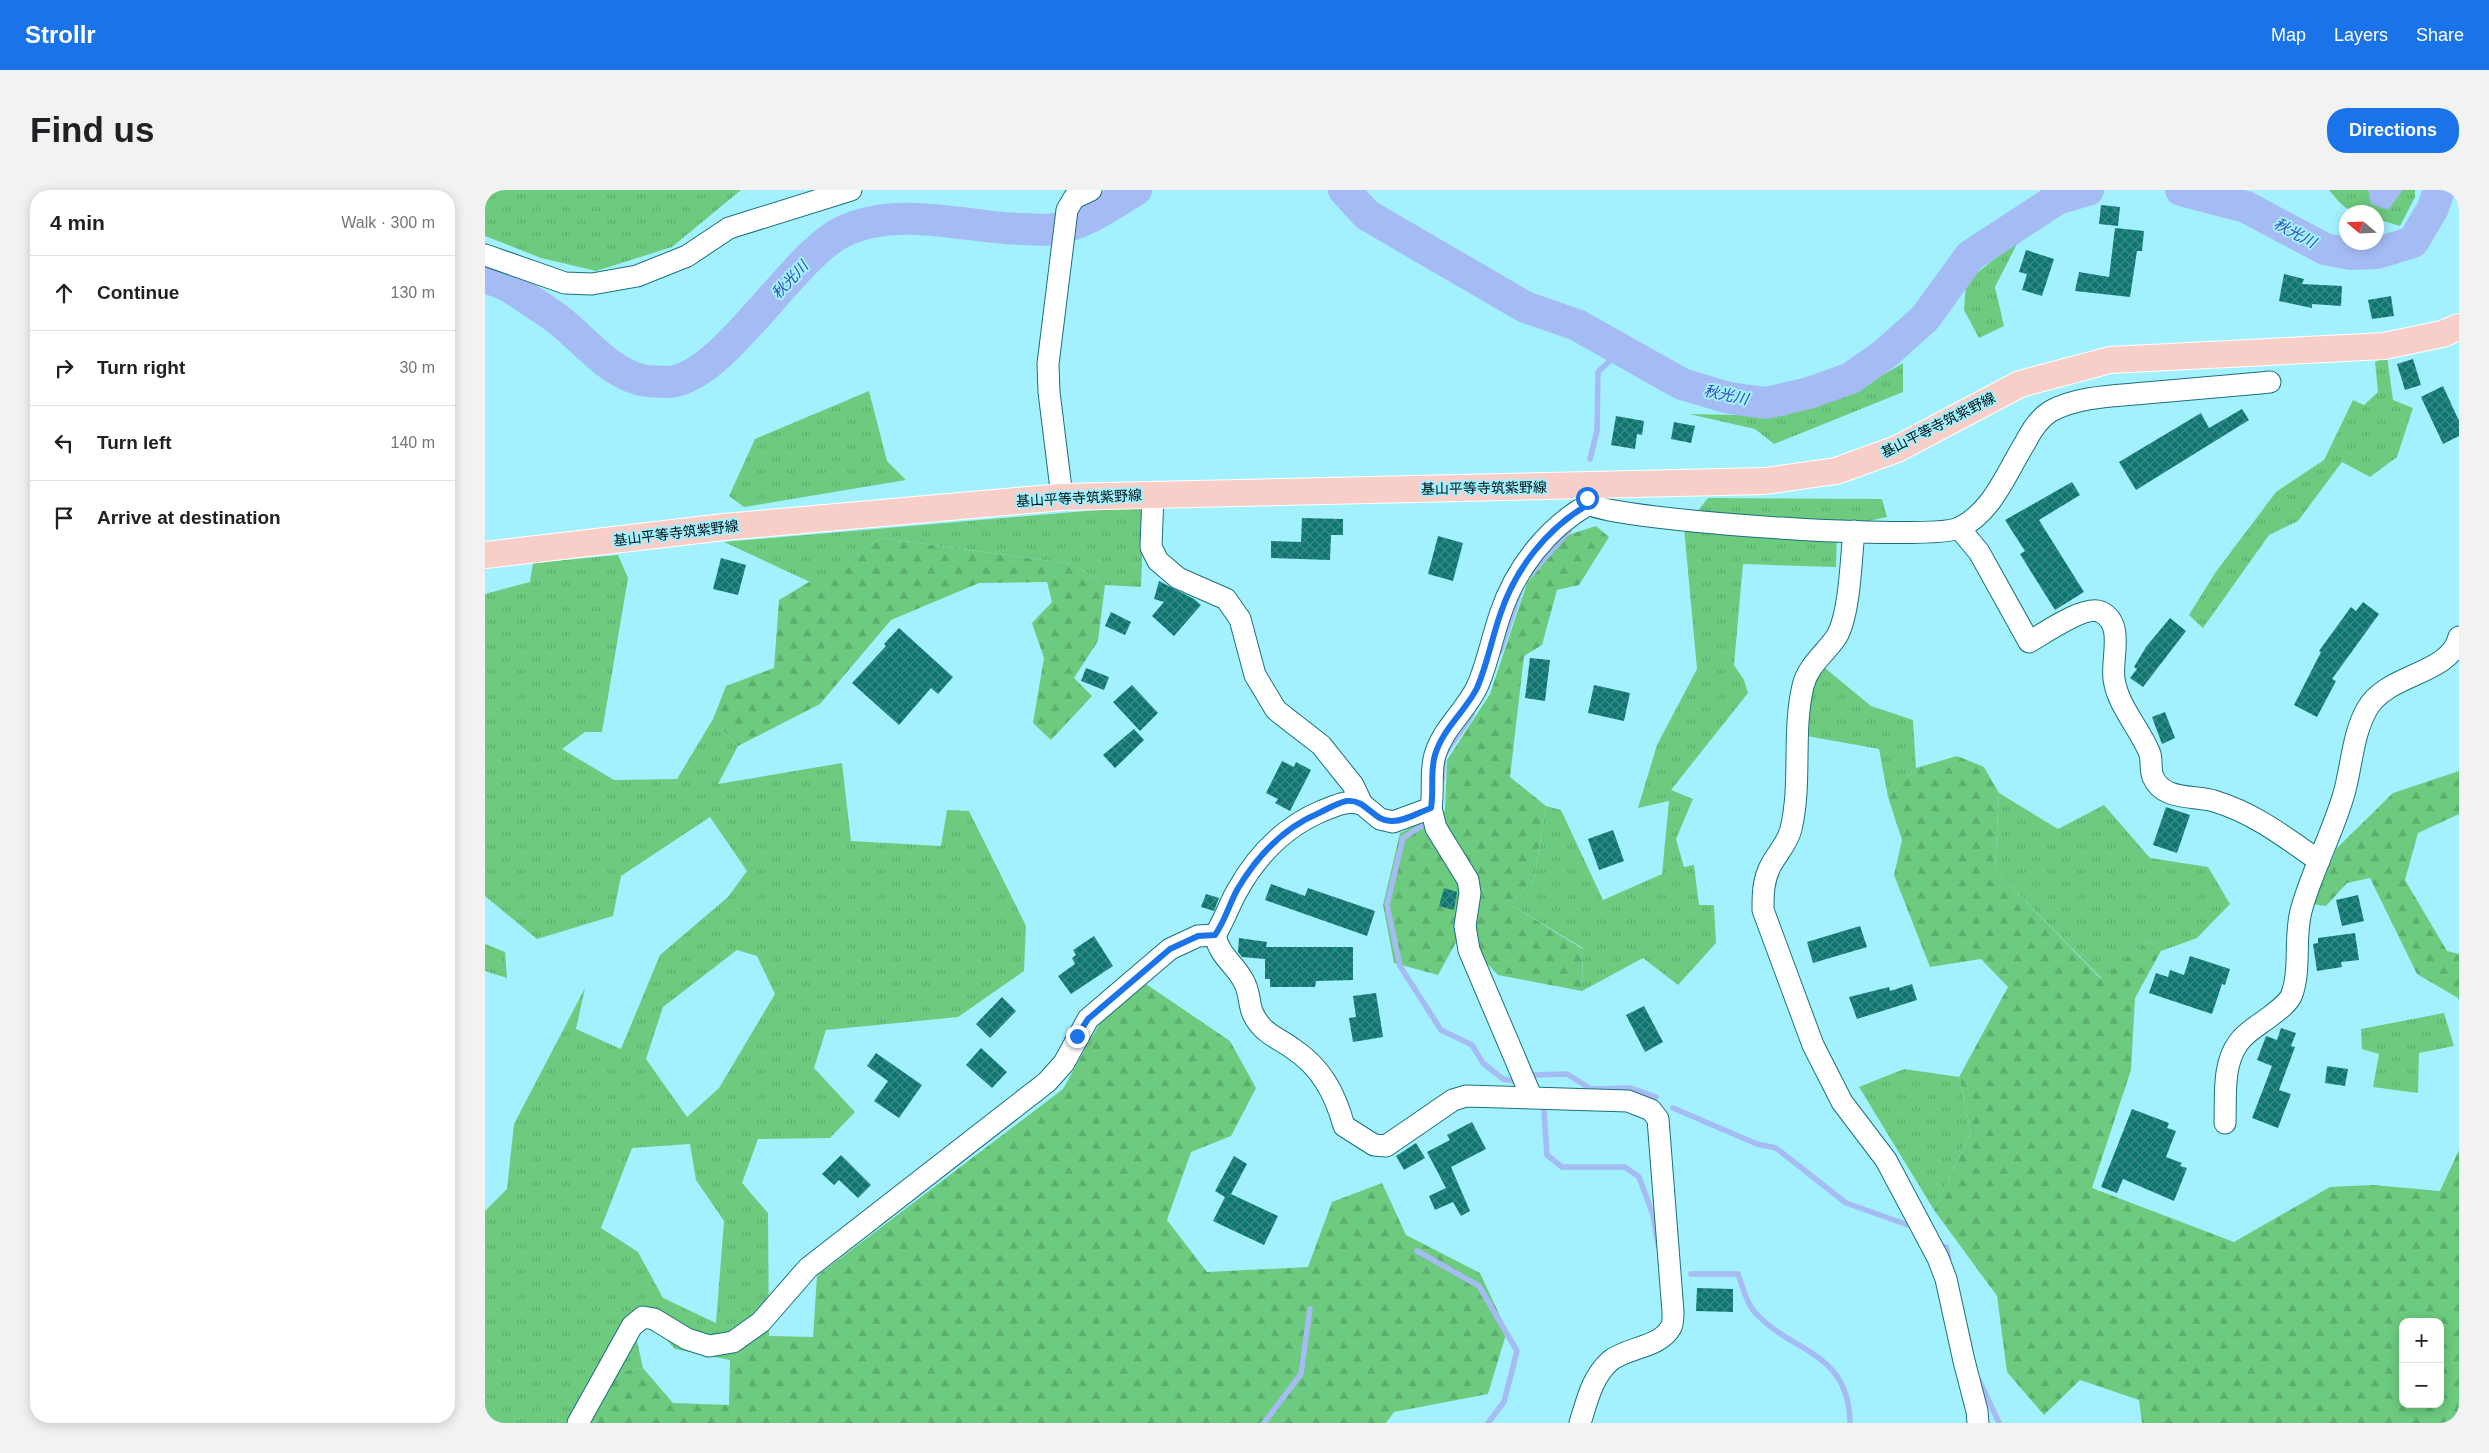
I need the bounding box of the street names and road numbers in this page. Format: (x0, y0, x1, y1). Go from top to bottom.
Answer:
street label: 基山平等寺筑紫野線 (1878, 389, 1998, 461)
street label: 基山平等寺筑紫野線 (1421, 479, 1547, 497)
street label: 基山平等寺筑紫野線 (1016, 487, 1142, 509)
street label: 基山平等寺筑紫野線 (612, 517, 740, 549)

